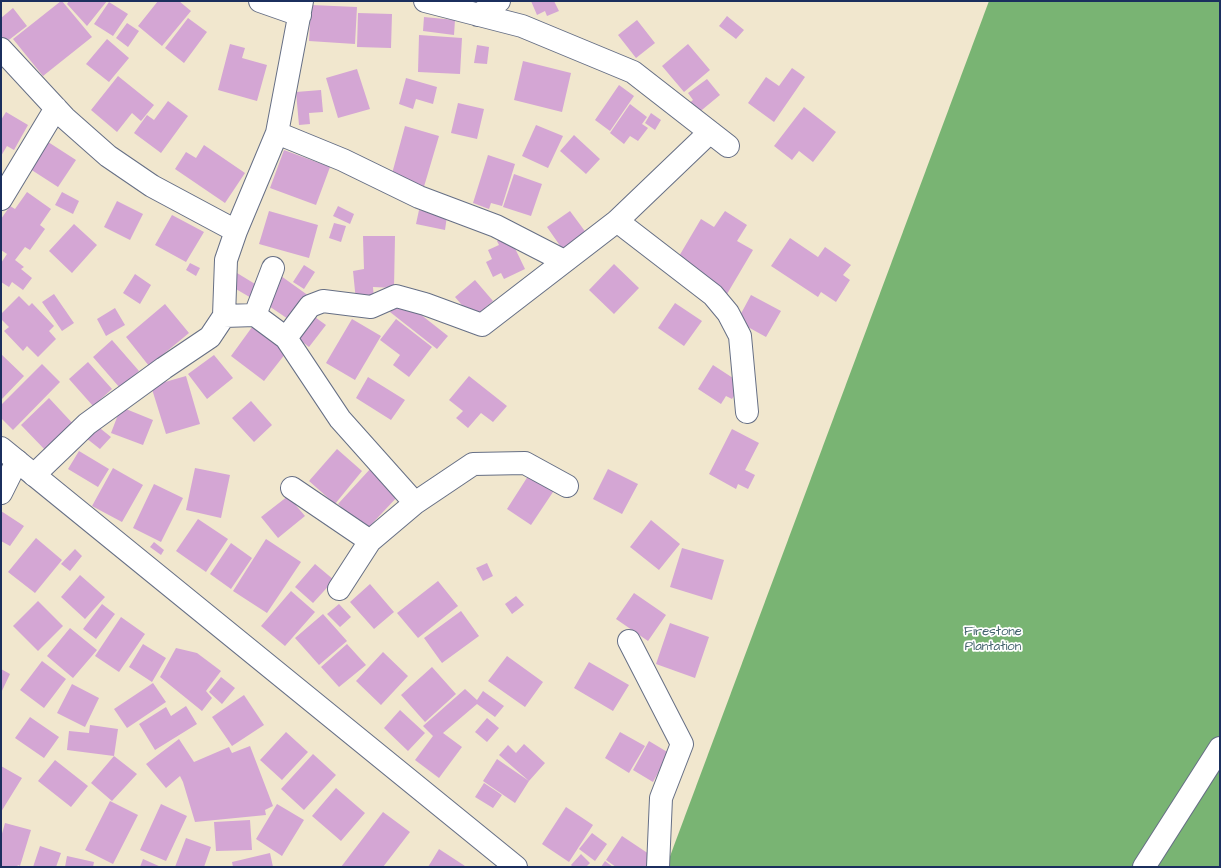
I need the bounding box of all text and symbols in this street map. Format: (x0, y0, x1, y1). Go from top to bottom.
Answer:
park label: Firestone Plantation (964, 624, 1022, 655)

